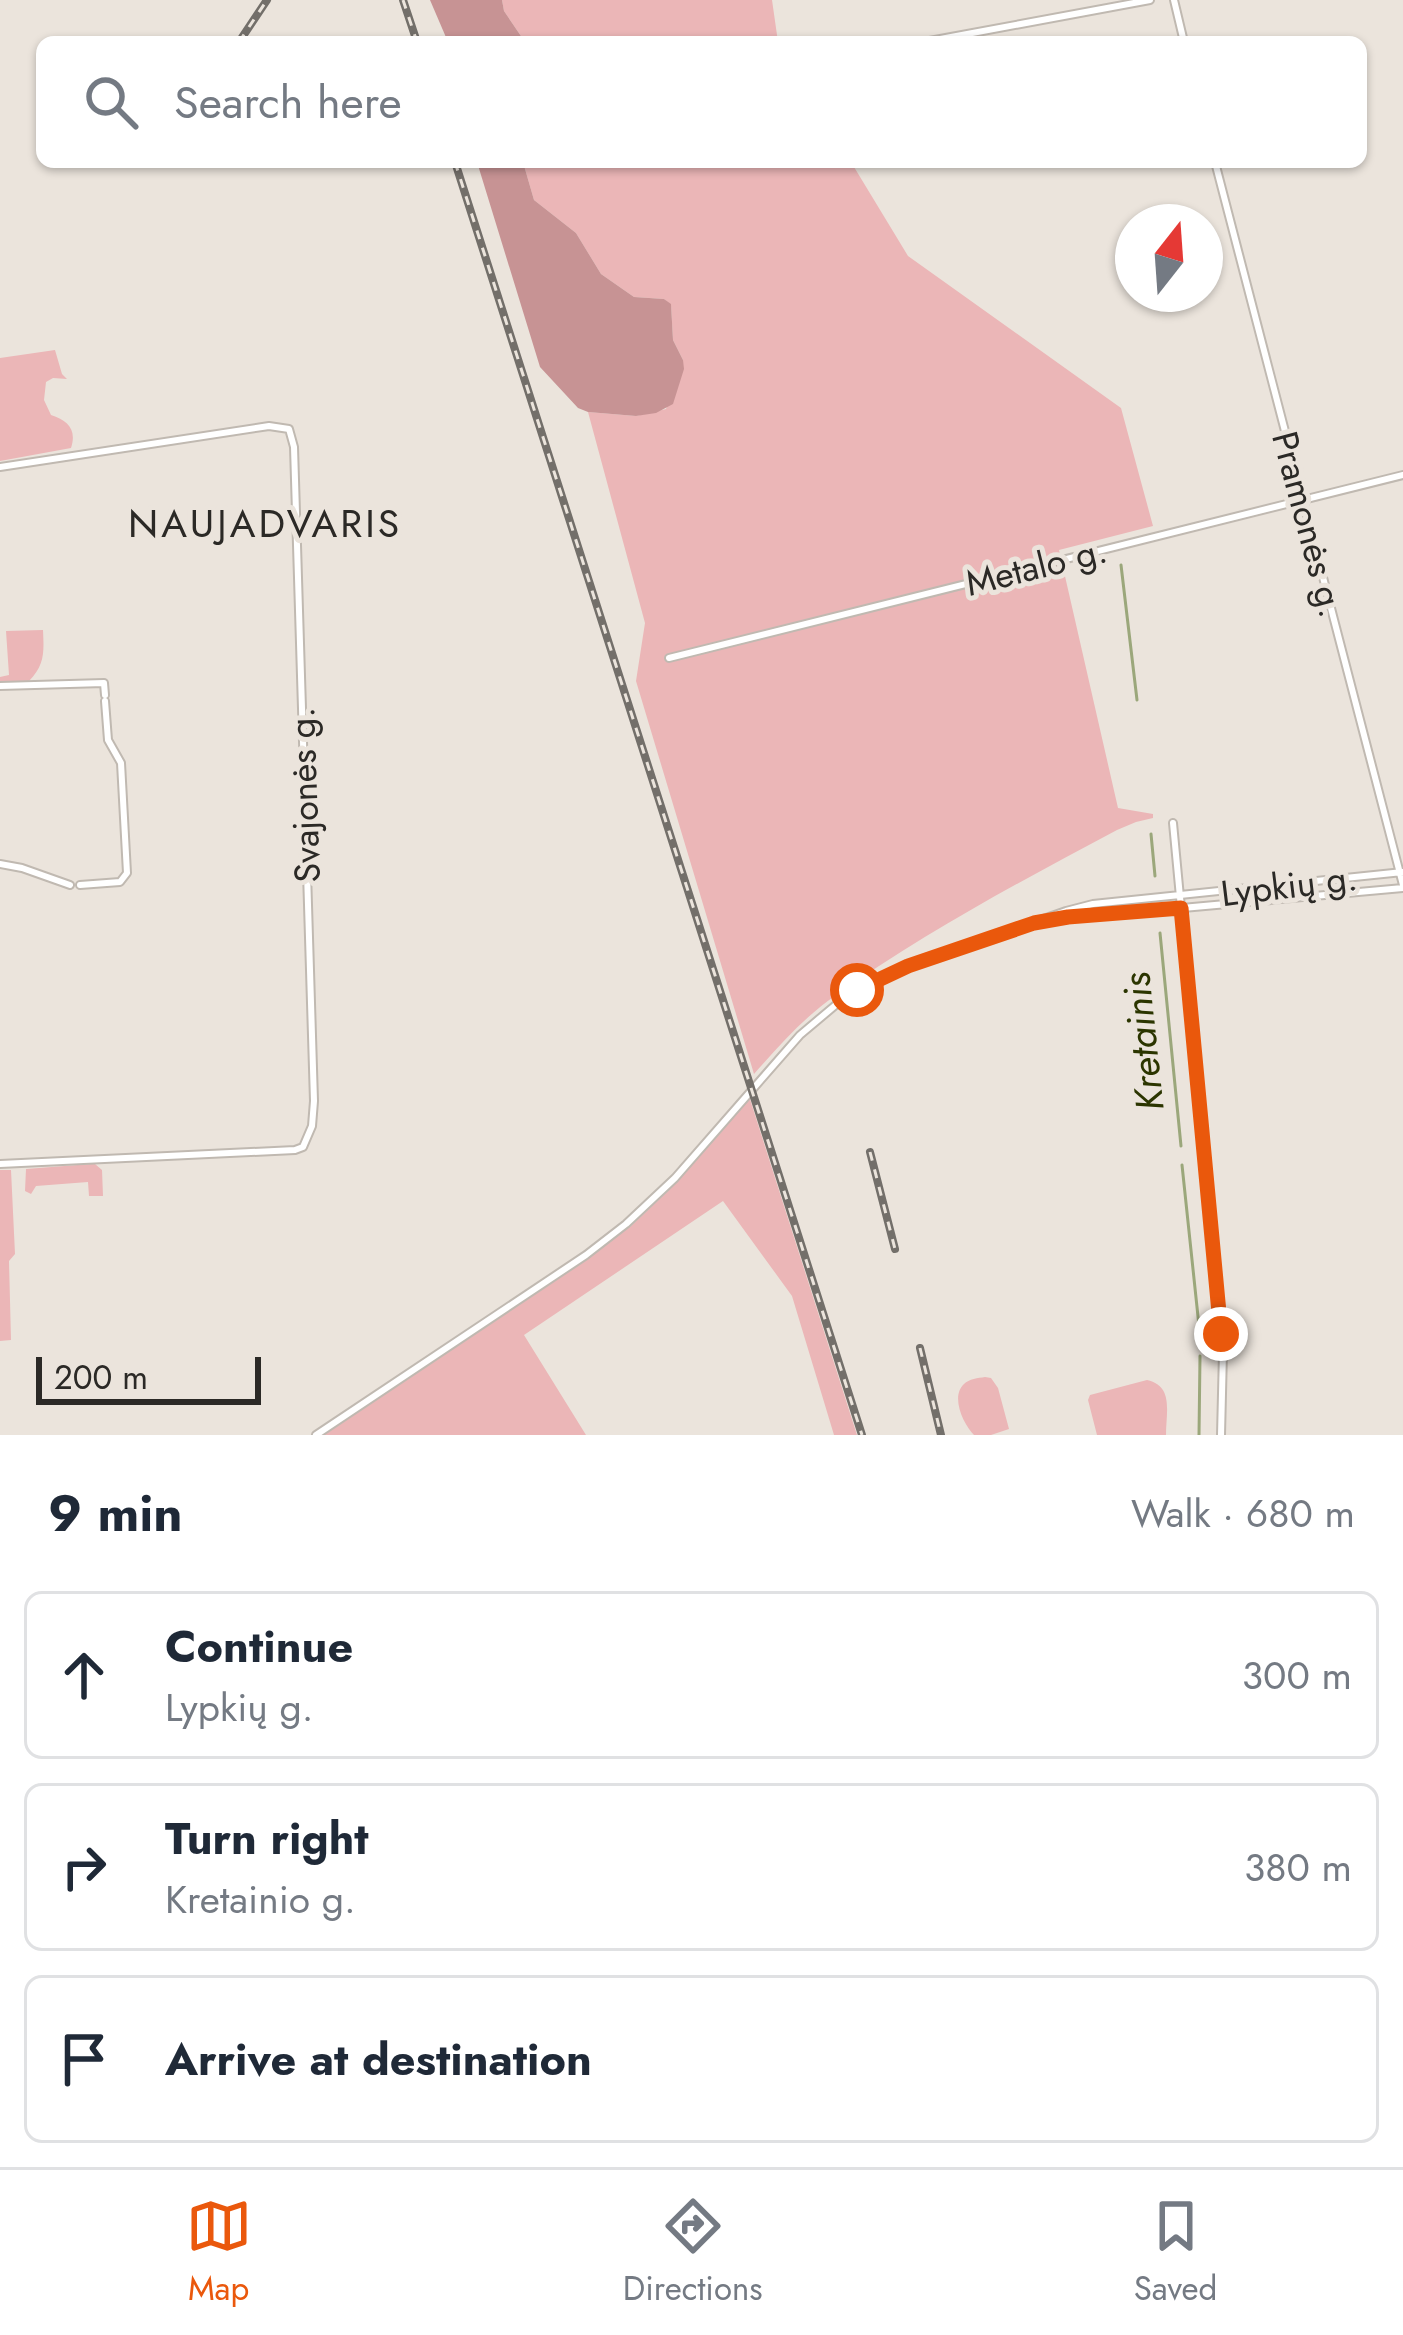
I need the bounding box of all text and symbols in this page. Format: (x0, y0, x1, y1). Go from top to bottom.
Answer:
search box (36, 36, 1367, 168)
icon: search (78, 69, 144, 135)
text: Search here (174, 70, 402, 135)
north arrow (1115, 204, 1223, 312)
street label: Pramonės g. (1259, 425, 1359, 623)
district label: NAUJADVARIS (128, 495, 402, 552)
street label: Metalo g. (960, 523, 1112, 609)
street label: Svajonės g. (275, 706, 333, 884)
street label: Lypkių g. (1218, 851, 1360, 919)
route start (830, 963, 884, 1017)
water label: Kretainis (1107, 969, 1179, 1114)
route end (1194, 1307, 1248, 1361)
scale bar (36, 1351, 261, 1404)
text: 200 m (54, 1354, 148, 1401)
text: 9 min (48, 1476, 183, 1550)
text: Walk · 680 m (1131, 1485, 1355, 1542)
text: Continue (165, 1614, 353, 1679)
icon: ahead (51, 1642, 117, 1708)
text: 300 m (1242, 1647, 1352, 1704)
text: Lypkių g. (165, 1679, 313, 1736)
text: Turn right (165, 1806, 369, 1871)
icon: right (51, 1834, 117, 1900)
text: 380 m (1244, 1839, 1352, 1896)
text: Kretainio g. (165, 1871, 356, 1928)
icon: arrive (51, 2026, 117, 2092)
text: Arrive at destination (165, 2027, 592, 2092)
tab: Map (186, 2193, 252, 2312)
tab: Directions (623, 2193, 763, 2312)
tab: Saved (1134, 2193, 1217, 2312)

